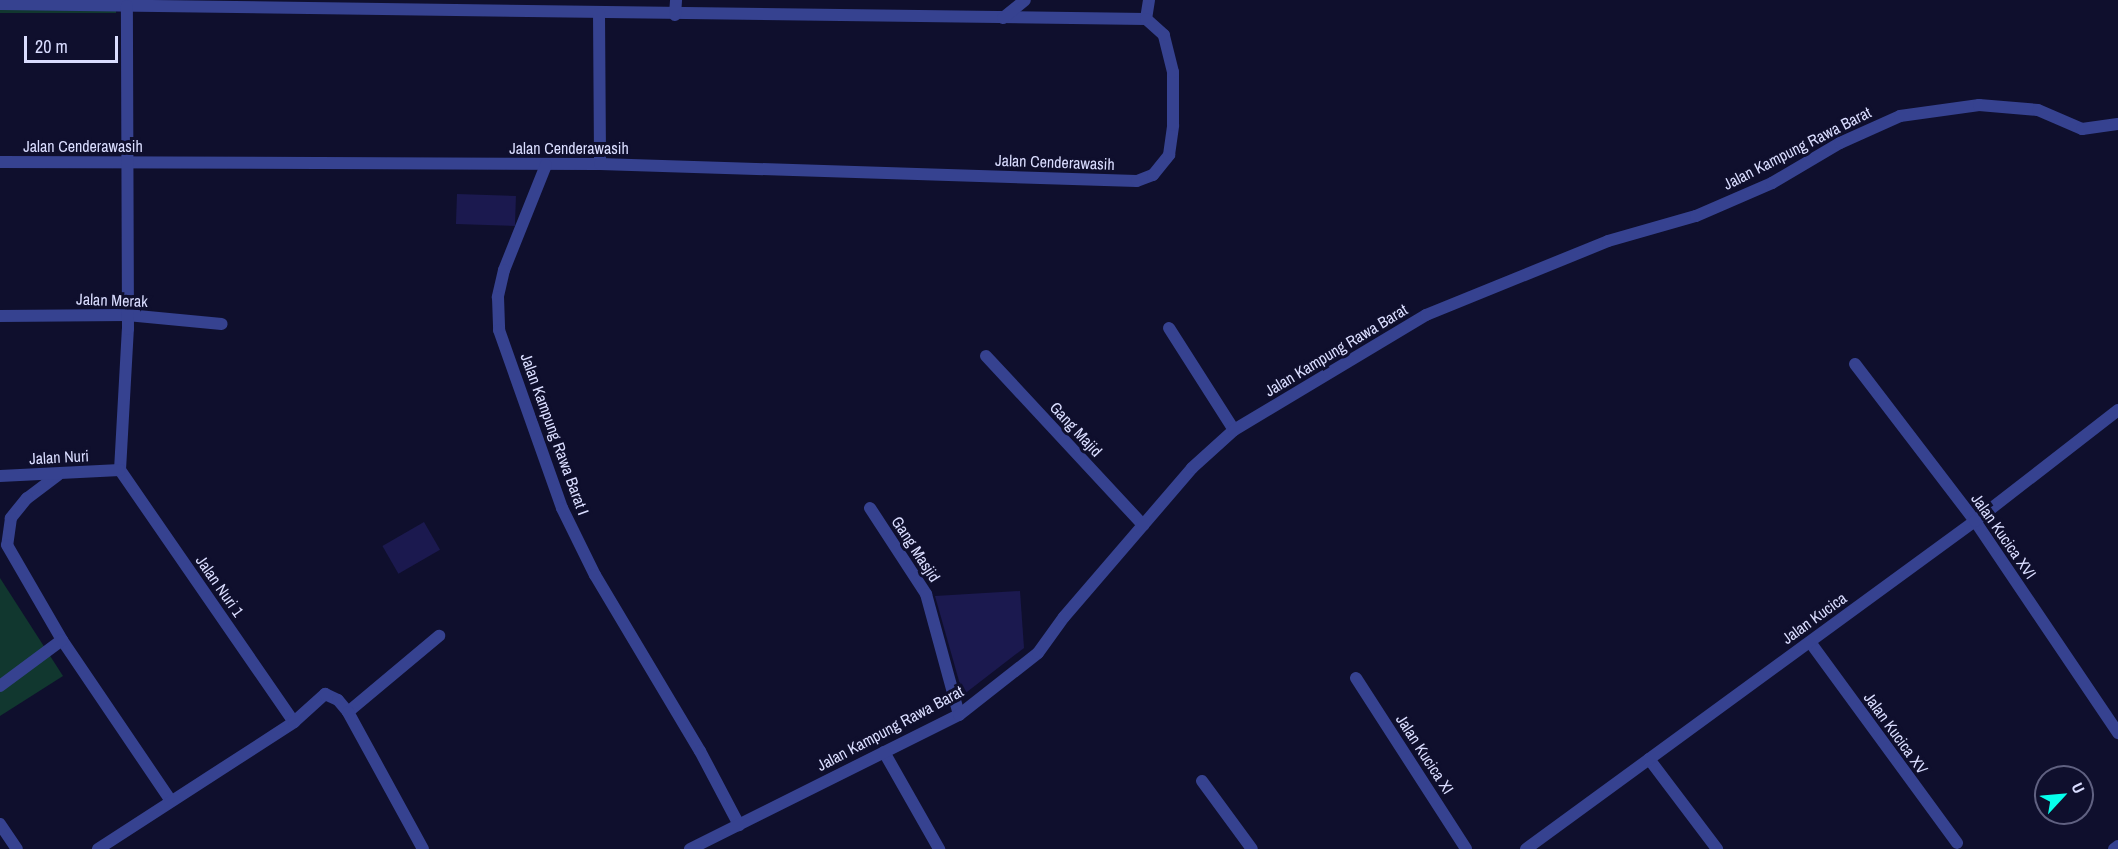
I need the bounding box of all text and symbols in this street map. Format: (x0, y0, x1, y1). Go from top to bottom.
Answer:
scale bar (27, 24, 122, 62)
text: 20 m (35, 34, 68, 59)
street label: Jalan Kampung Rawa Barat (1720, 102, 1874, 194)
street label: Jalan Cenderawasih (23, 136, 143, 156)
street label: Jalan Cenderawasih (509, 138, 629, 158)
street label: Jalan Cenderawasih (995, 150, 1115, 174)
street label: Jalan Merak (76, 289, 148, 311)
street label: Jalan Kampung Rawa Barat (1261, 300, 1411, 400)
street label: Jalan Kampung Rawa Barat I (517, 351, 593, 517)
street label: Gang Majid (1046, 398, 1106, 460)
street label: Jalan Nuri (29, 446, 89, 468)
street label: Jalan Kucica XVI (1967, 490, 2041, 582)
street label: Gang Masjid (888, 513, 944, 585)
street label: Jalan Nuri 1 (192, 552, 248, 620)
street label: Jalan Kucica (1778, 588, 1850, 648)
street label: Jalan Kampung Rawa Barat (813, 681, 967, 775)
street label: Jalan Kucica XV (1860, 688, 1932, 778)
street label: Jalan Kucica XI (1392, 711, 1458, 797)
north arrow (2034, 765, 2094, 825)
text: U (2066, 779, 2090, 797)

